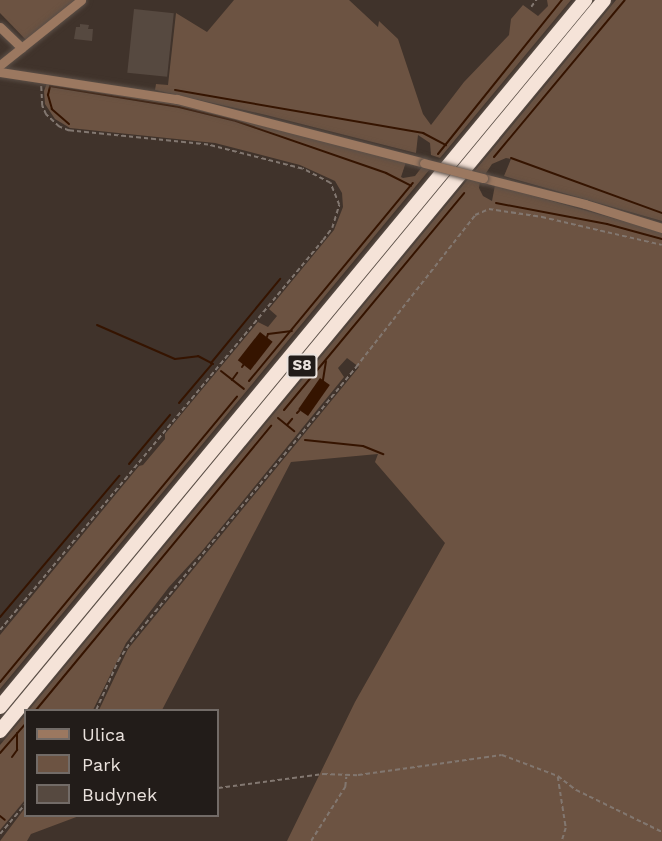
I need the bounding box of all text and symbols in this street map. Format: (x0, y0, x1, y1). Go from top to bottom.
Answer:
road number: S8 (286, 354, 318, 378)
legend (24, 709, 219, 817)
text: Ulica (82, 724, 125, 745)
text: Park (82, 754, 121, 775)
text: Budynek (82, 784, 157, 805)

